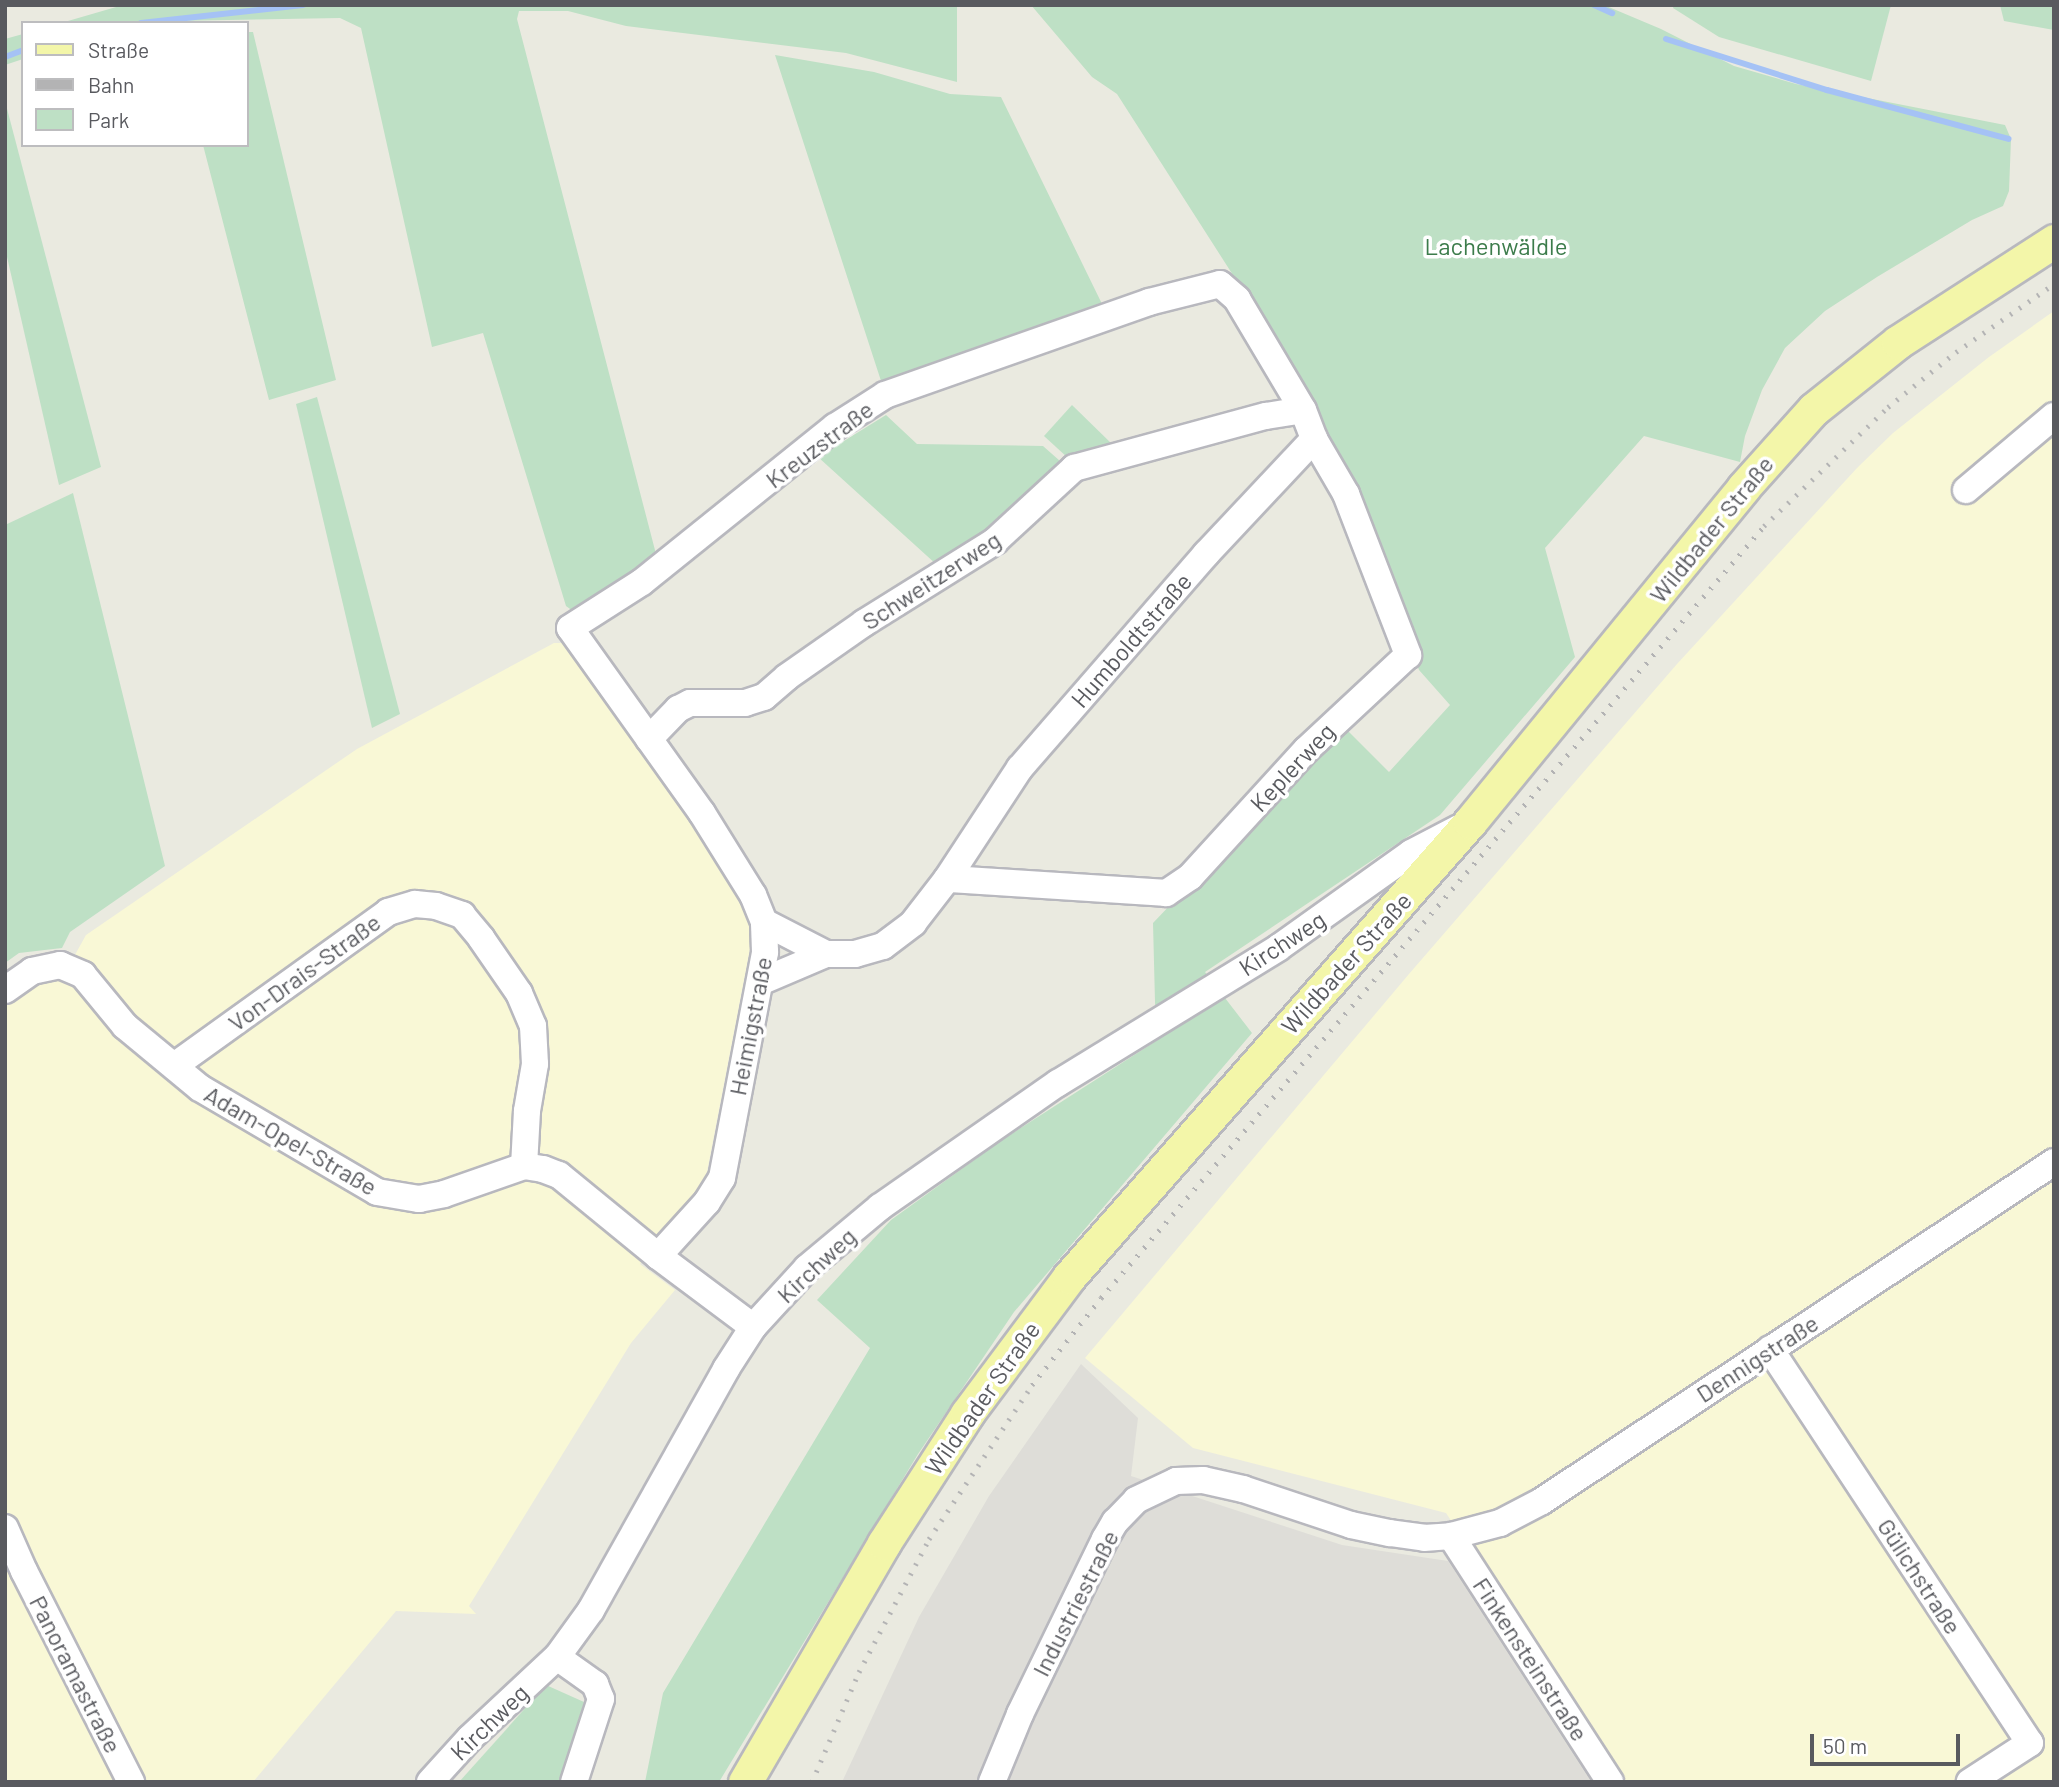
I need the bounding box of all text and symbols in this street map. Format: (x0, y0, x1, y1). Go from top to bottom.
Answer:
legend (21, 21, 248, 147)
text: Straße (88, 37, 149, 62)
text: Bahn (88, 72, 134, 97)
text: Park (88, 107, 129, 132)
park label: Lachenwäldle (1425, 232, 1567, 260)
street label: Kreuzstraße (760, 394, 878, 494)
street label: Wildbader Straße (1643, 450, 1779, 608)
street label: Schweitzerweg (856, 525, 1006, 635)
street label: Humboldtstraße (1065, 567, 1197, 713)
street label: Keplerweg (1244, 717, 1340, 817)
street label: Wildbader Straße (1275, 886, 1417, 1040)
street label: Kirchweg (1233, 904, 1331, 982)
street label: Von-Drais-Straße (222, 907, 386, 1037)
street label: Heimigstraße (722, 954, 778, 1098)
street label: Adam-Opel-Straße (200, 1079, 382, 1201)
street label: Kirchweg (771, 1221, 861, 1309)
street label: Dennigstraße (1691, 1308, 1823, 1408)
street label: Wildbader Straße (918, 1316, 1046, 1480)
street label: Gülichstraße (1872, 1513, 1968, 1639)
street label: Industriestraße (1026, 1525, 1124, 1681)
street label: Finkensteinstraße (1467, 1572, 1595, 1746)
street label: Panoramastraße (24, 1591, 128, 1757)
street label: Kirchweg (444, 1678, 534, 1766)
scale bar (1814, 1720, 1965, 1764)
text: 50 m (1823, 1733, 1867, 1758)

